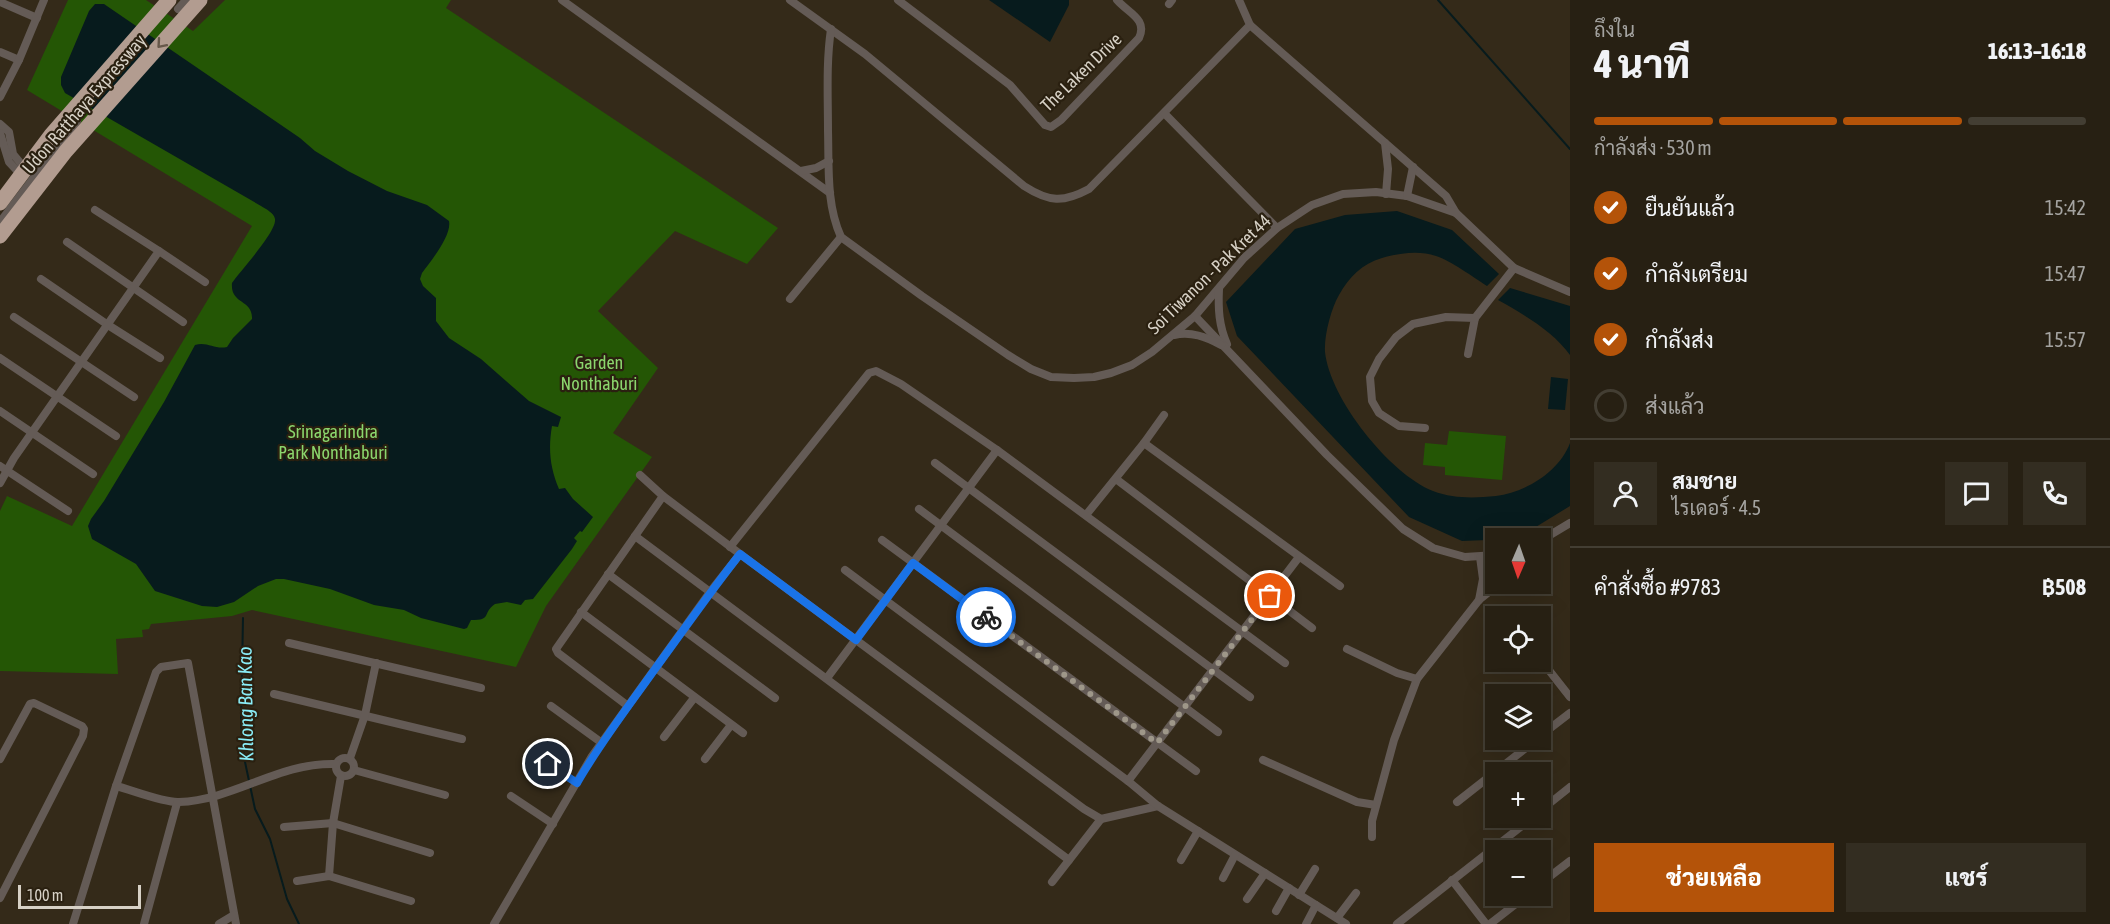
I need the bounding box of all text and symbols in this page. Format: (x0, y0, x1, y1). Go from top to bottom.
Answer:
text: ถึงใน (1594, 18, 1635, 41)
street label: The Laken Drive (1036, 28, 1126, 116)
street label: Udon Ratthaya Expressway (18, 30, 150, 178)
one-way arrow (157, 37, 168, 48)
text: 16:13–16:18 (1988, 38, 2086, 64)
text: 4 นาที (1594, 42, 1690, 86)
text: กำลังส่ง · 530 m (1594, 136, 1712, 159)
icon: check (1594, 191, 1627, 224)
text: ยืนยันแล้ว (1645, 195, 1735, 221)
text: 15:42 (2045, 196, 2086, 219)
street label: Soi Tiwanon - Pak Kret 44 (1143, 210, 1275, 338)
icon: check (1594, 257, 1627, 290)
text: กำลังเตรียม (1645, 261, 1748, 287)
text: 15:47 (2045, 262, 2086, 285)
icon: check (1594, 323, 1627, 356)
text: กำลังส่ง (1645, 327, 1714, 353)
text: 15:57 (2045, 328, 2086, 351)
park label: Garden Nonthaburi (561, 352, 637, 394)
text: ส่งแล้ว (1645, 393, 1705, 419)
park label: Srinagarindra Park Nonthaburi (278, 421, 388, 463)
button: person (1594, 462, 1657, 525)
button: chat (1945, 462, 2008, 525)
button: phone (2023, 462, 2086, 525)
text: สมชาย (1672, 468, 1738, 494)
text: ไรเดอร์ · 4.5 (1672, 496, 1761, 519)
north arrow (1485, 528, 1551, 594)
map controls (1485, 528, 1551, 906)
pin (1244, 570, 1295, 621)
text: คำสั่งซื้อ #9783 (1594, 574, 1721, 600)
text: ฿508 (2042, 574, 2086, 600)
icon: bag (1253, 579, 1286, 612)
courier (956, 587, 1016, 647)
icon: bike (970, 601, 1003, 634)
button: locate (1485, 606, 1551, 672)
water label: Khlong Ban Kao (232, 646, 258, 762)
button: layers (1485, 684, 1551, 750)
pin (522, 738, 573, 789)
icon: home (531, 747, 564, 780)
button: + (1485, 762, 1551, 828)
button: − (1485, 840, 1551, 906)
button: ช่วยเหลือ (1594, 843, 1834, 912)
button: แชร์ (1846, 843, 2086, 912)
scale bar (18, 882, 141, 910)
text: 100 m (27, 886, 63, 904)

